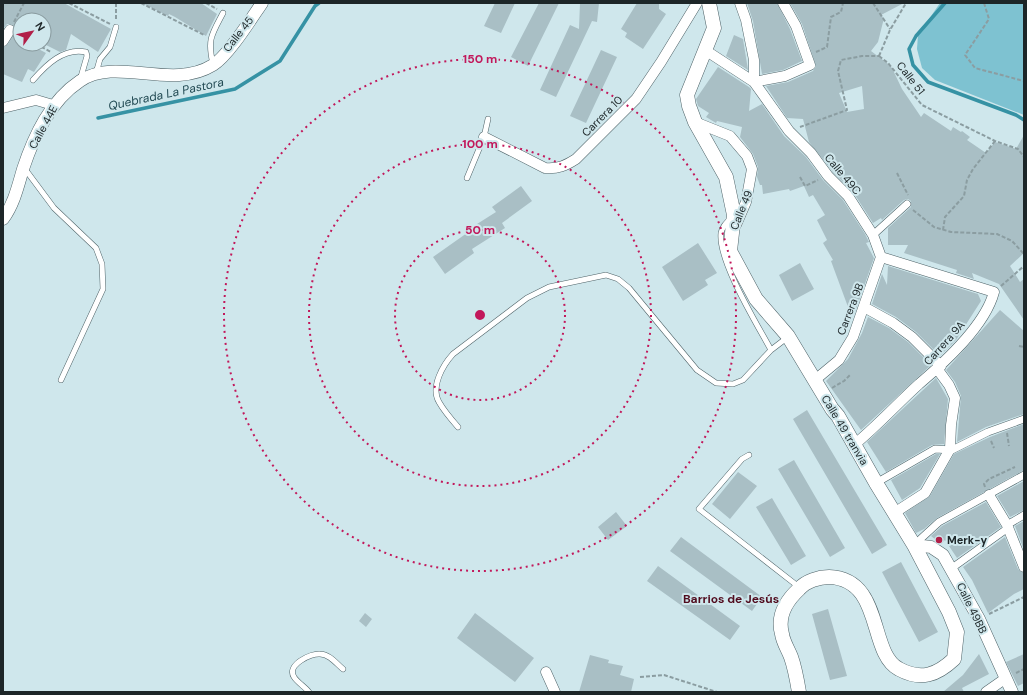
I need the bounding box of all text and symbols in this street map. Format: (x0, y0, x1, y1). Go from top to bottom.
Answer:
north arrow (12, 12, 52, 52)
street label: Calle 45 (220, 13, 256, 55)
text: N (32, 19, 48, 34)
text: 150 m (463, 51, 497, 67)
street label: Calle 51 (894, 59, 928, 97)
water label: Quebrada La Pastora (107, 74, 226, 114)
street label: Carrera 10 (579, 93, 625, 139)
street label: Calle 44E (26, 103, 60, 151)
text: 100 m (462, 136, 498, 152)
street label: Calle 49C (822, 151, 864, 198)
street label: Calle 49 (727, 188, 755, 232)
text: 50 m (465, 222, 495, 238)
street label: Carrera 9B (834, 281, 866, 337)
centre of rings (473, 308, 487, 322)
street label: Carrera 9A (920, 318, 968, 368)
street label: Calle 49 tranvia (819, 392, 871, 468)
place label: Merk-y (947, 533, 988, 547)
marker: Merk-y (934, 535, 944, 545)
street label: Calle 49BB (954, 580, 990, 636)
district label: Barrios de Jesús (683, 591, 779, 607)

